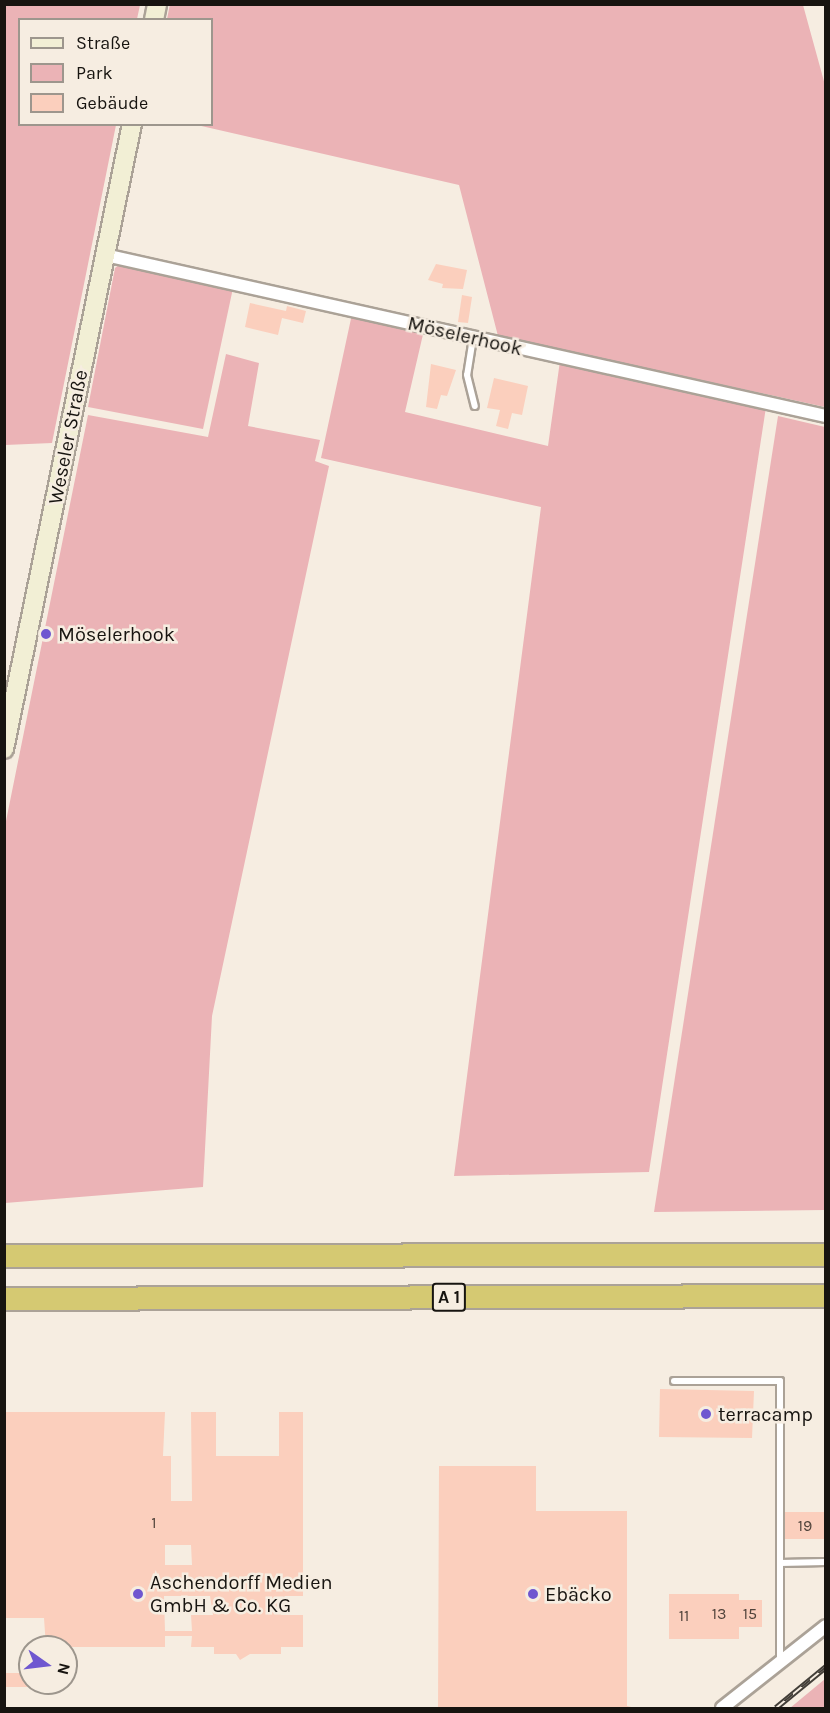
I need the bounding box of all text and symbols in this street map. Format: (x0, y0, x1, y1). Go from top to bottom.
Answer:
legend (18, 18, 213, 126)
text: Straße (76, 32, 130, 54)
text: Park (76, 62, 113, 84)
text: Gebäude (76, 92, 148, 114)
street label: Möselerhook (405, 311, 525, 361)
street label: Weseler Straße (43, 368, 93, 506)
place label: Möselerhook (58, 622, 175, 646)
marker: Möselerhook (39, 627, 53, 641)
road number: A 1 (431, 1282, 467, 1312)
place label: terracamp (718, 1402, 813, 1426)
marker: terracamp (699, 1407, 713, 1421)
house number: 1 (151, 1513, 157, 1533)
house number: 19 (798, 1516, 812, 1536)
place label: Aschendorff Medien GmbH & Co. KG (150, 1570, 333, 1617)
place label: Ebäcko (545, 1582, 612, 1606)
marker: Aschendorff Medien GmbH & Co. KG (131, 1587, 145, 1601)
marker: Ebäcko (526, 1587, 540, 1601)
house number: 13 (712, 1604, 726, 1624)
house number: 15 (743, 1604, 757, 1624)
house number: 11 (679, 1606, 689, 1626)
north arrow (18, 1635, 78, 1695)
text: N (53, 1661, 75, 1677)

